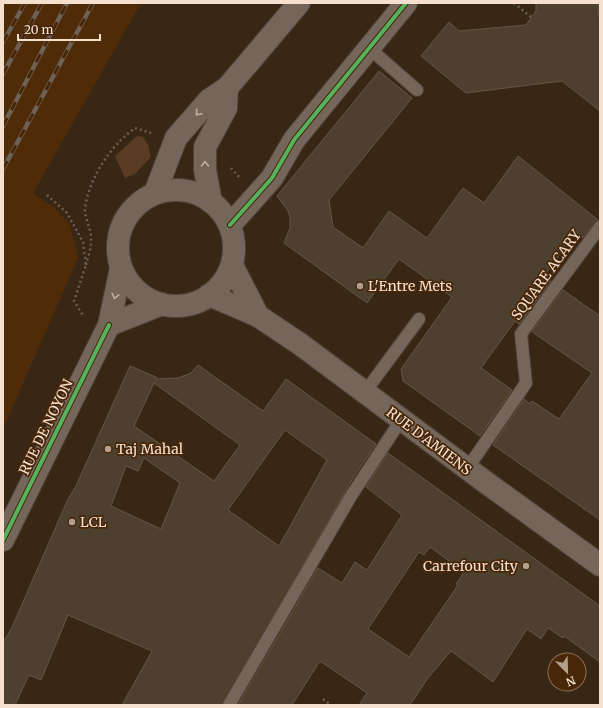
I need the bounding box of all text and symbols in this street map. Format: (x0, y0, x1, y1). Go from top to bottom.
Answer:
scale bar (18, 16, 100, 42)
text: 20 m (24, 22, 53, 37)
one-way arrow (195, 109, 202, 116)
one-way arrow (201, 161, 209, 167)
street label: SQUARE ACARY (507, 226, 585, 324)
place label: L'Entre Mets (368, 277, 452, 295)
marker: L'Entre Mets (355, 281, 365, 291)
one-way arrow (111, 293, 119, 299)
street label: RUE DE NOYON (15, 376, 77, 478)
street label: RUE D'AMIENS (383, 403, 475, 479)
place label: Taj Mahal (116, 440, 184, 458)
marker: Taj Mahal (103, 444, 113, 454)
place label: LCL (80, 513, 107, 531)
marker: LCL (67, 517, 77, 527)
place label: Carrefour City (423, 557, 519, 575)
marker: Carrefour City (521, 561, 531, 571)
north arrow (547, 652, 587, 692)
text: N (564, 673, 578, 689)

